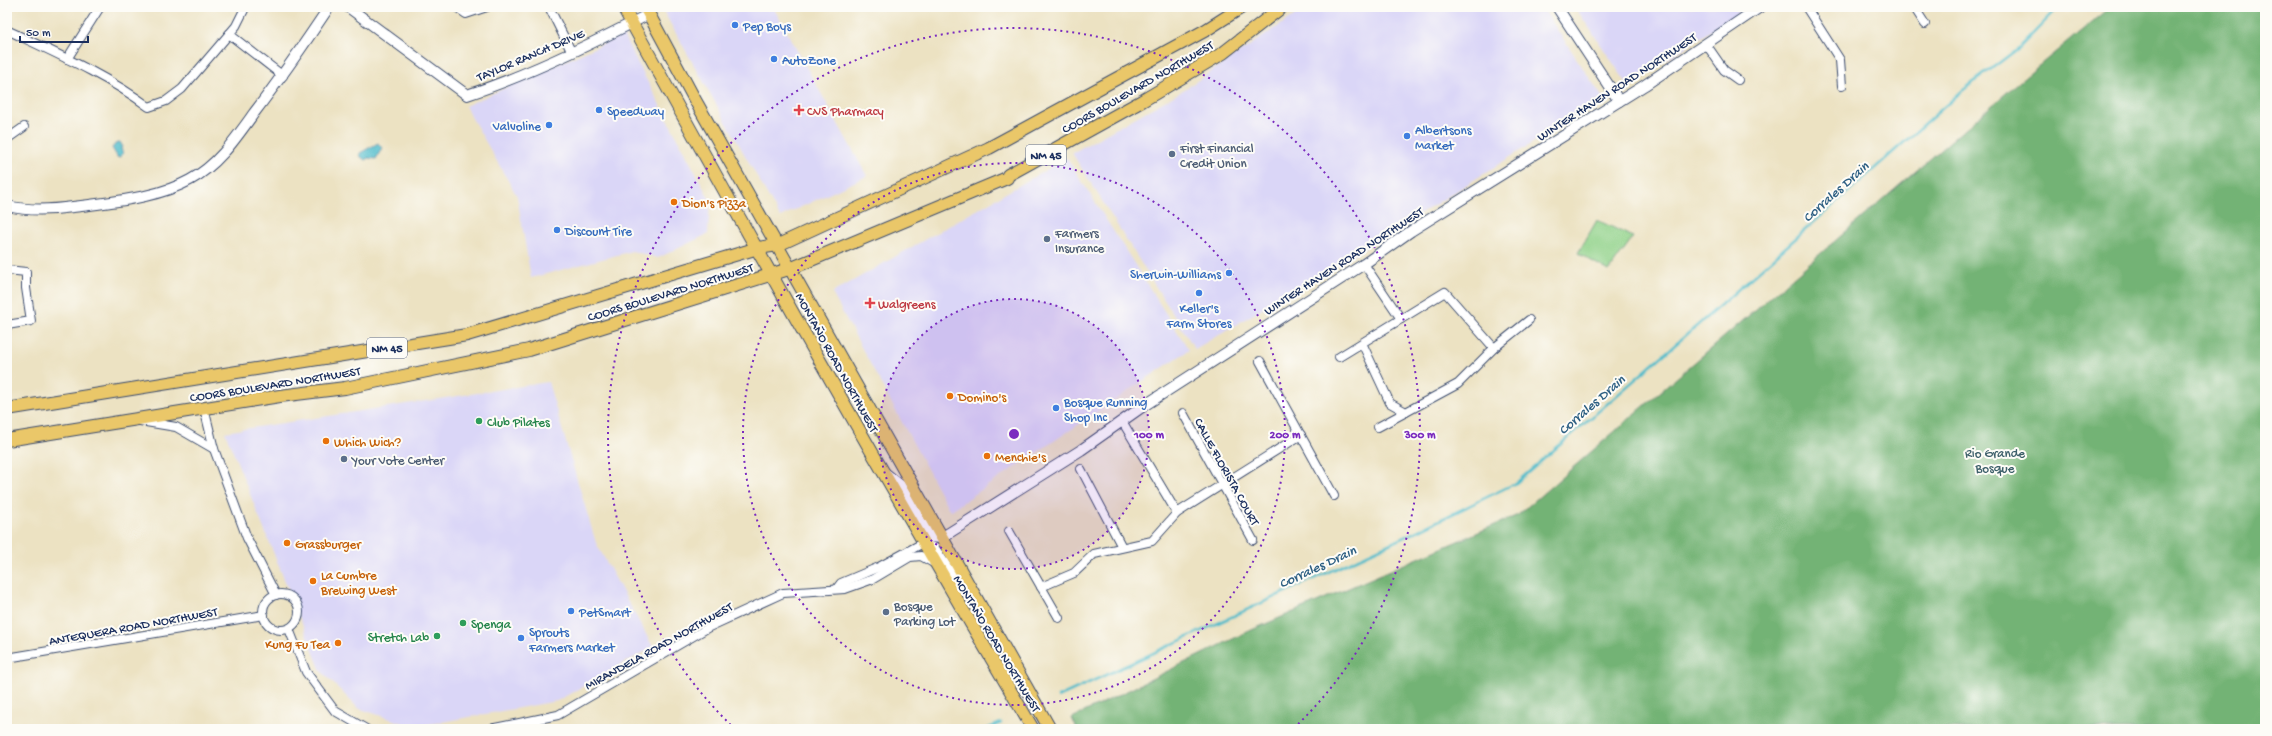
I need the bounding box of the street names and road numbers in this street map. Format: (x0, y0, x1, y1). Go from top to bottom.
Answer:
street label: TAYLOR RANCH DRIVE (474, 26, 588, 86)
street label: WINTER HAVEN ROAD NORTHWEST (1535, 30, 1701, 145)
street label: COORS BOULEVARD NORTHWEST (1060, 38, 1218, 138)
road number: NM 45 (1026, 145, 1066, 165)
street label: WINTER HAVEN ROAD NORTHWEST (1262, 204, 1428, 319)
street label: COORS BOULEVARD NORTHWEST (586, 261, 756, 326)
street label: MONTAÑO ROAD NORTHWEST (791, 291, 881, 436)
road number: NM 45 (367, 338, 407, 358)
street label: COORS BOULEVARD NORTHWEST (189, 364, 363, 406)
street label: CALLE FLORISTA COURT (1190, 416, 1262, 529)
street label: MONTAÑO ROAD NORTHWEST (949, 573, 1043, 716)
street label: MIRANDELA ROAD NORTHWEST (583, 600, 737, 694)
street label: ANTEQUERA ROAD NORTHWEST (48, 605, 220, 650)

